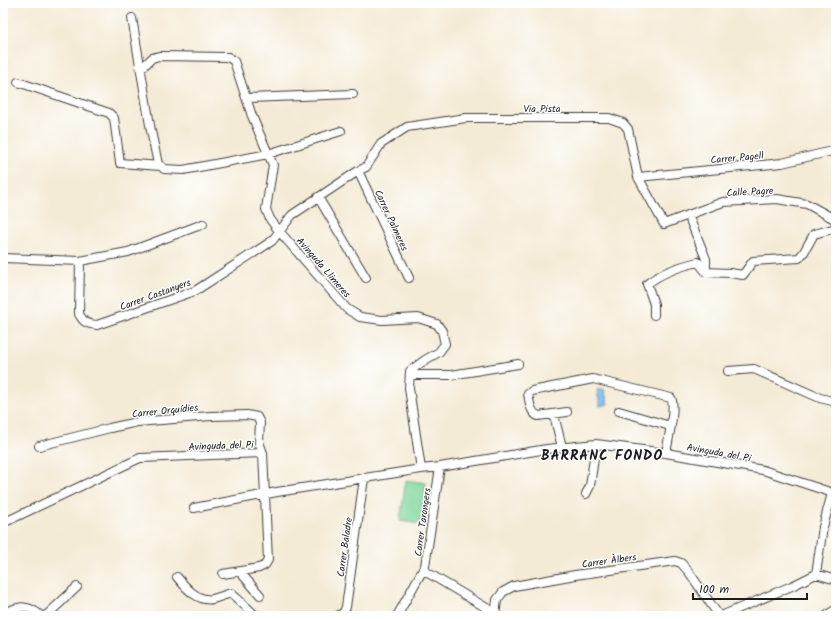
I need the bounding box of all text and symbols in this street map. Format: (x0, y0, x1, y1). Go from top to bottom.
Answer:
street label: Via Pista (523, 101, 561, 117)
street label: Carrer Pagell (710, 148, 765, 168)
street label: Calle Pagre (726, 183, 774, 201)
street label: Carrer Palmeres (370, 187, 413, 254)
street label: Avinguda Llimeres (292, 234, 355, 302)
street label: Carrer Castanyers (117, 274, 194, 315)
street label: Carrer Orquídies (131, 399, 200, 422)
street label: Avinguda del Pi (188, 437, 254, 455)
street label: Avinguda del Pi (685, 439, 753, 467)
district label: BARRANC FONDO (541, 445, 663, 467)
street label: Carrer Tarongers (410, 486, 436, 557)
street label: Carrer Baladre (333, 516, 357, 578)
street label: Carrer Àlbers (581, 549, 638, 573)
scale bar (693, 575, 807, 601)
text: 100 m (699, 580, 730, 599)

